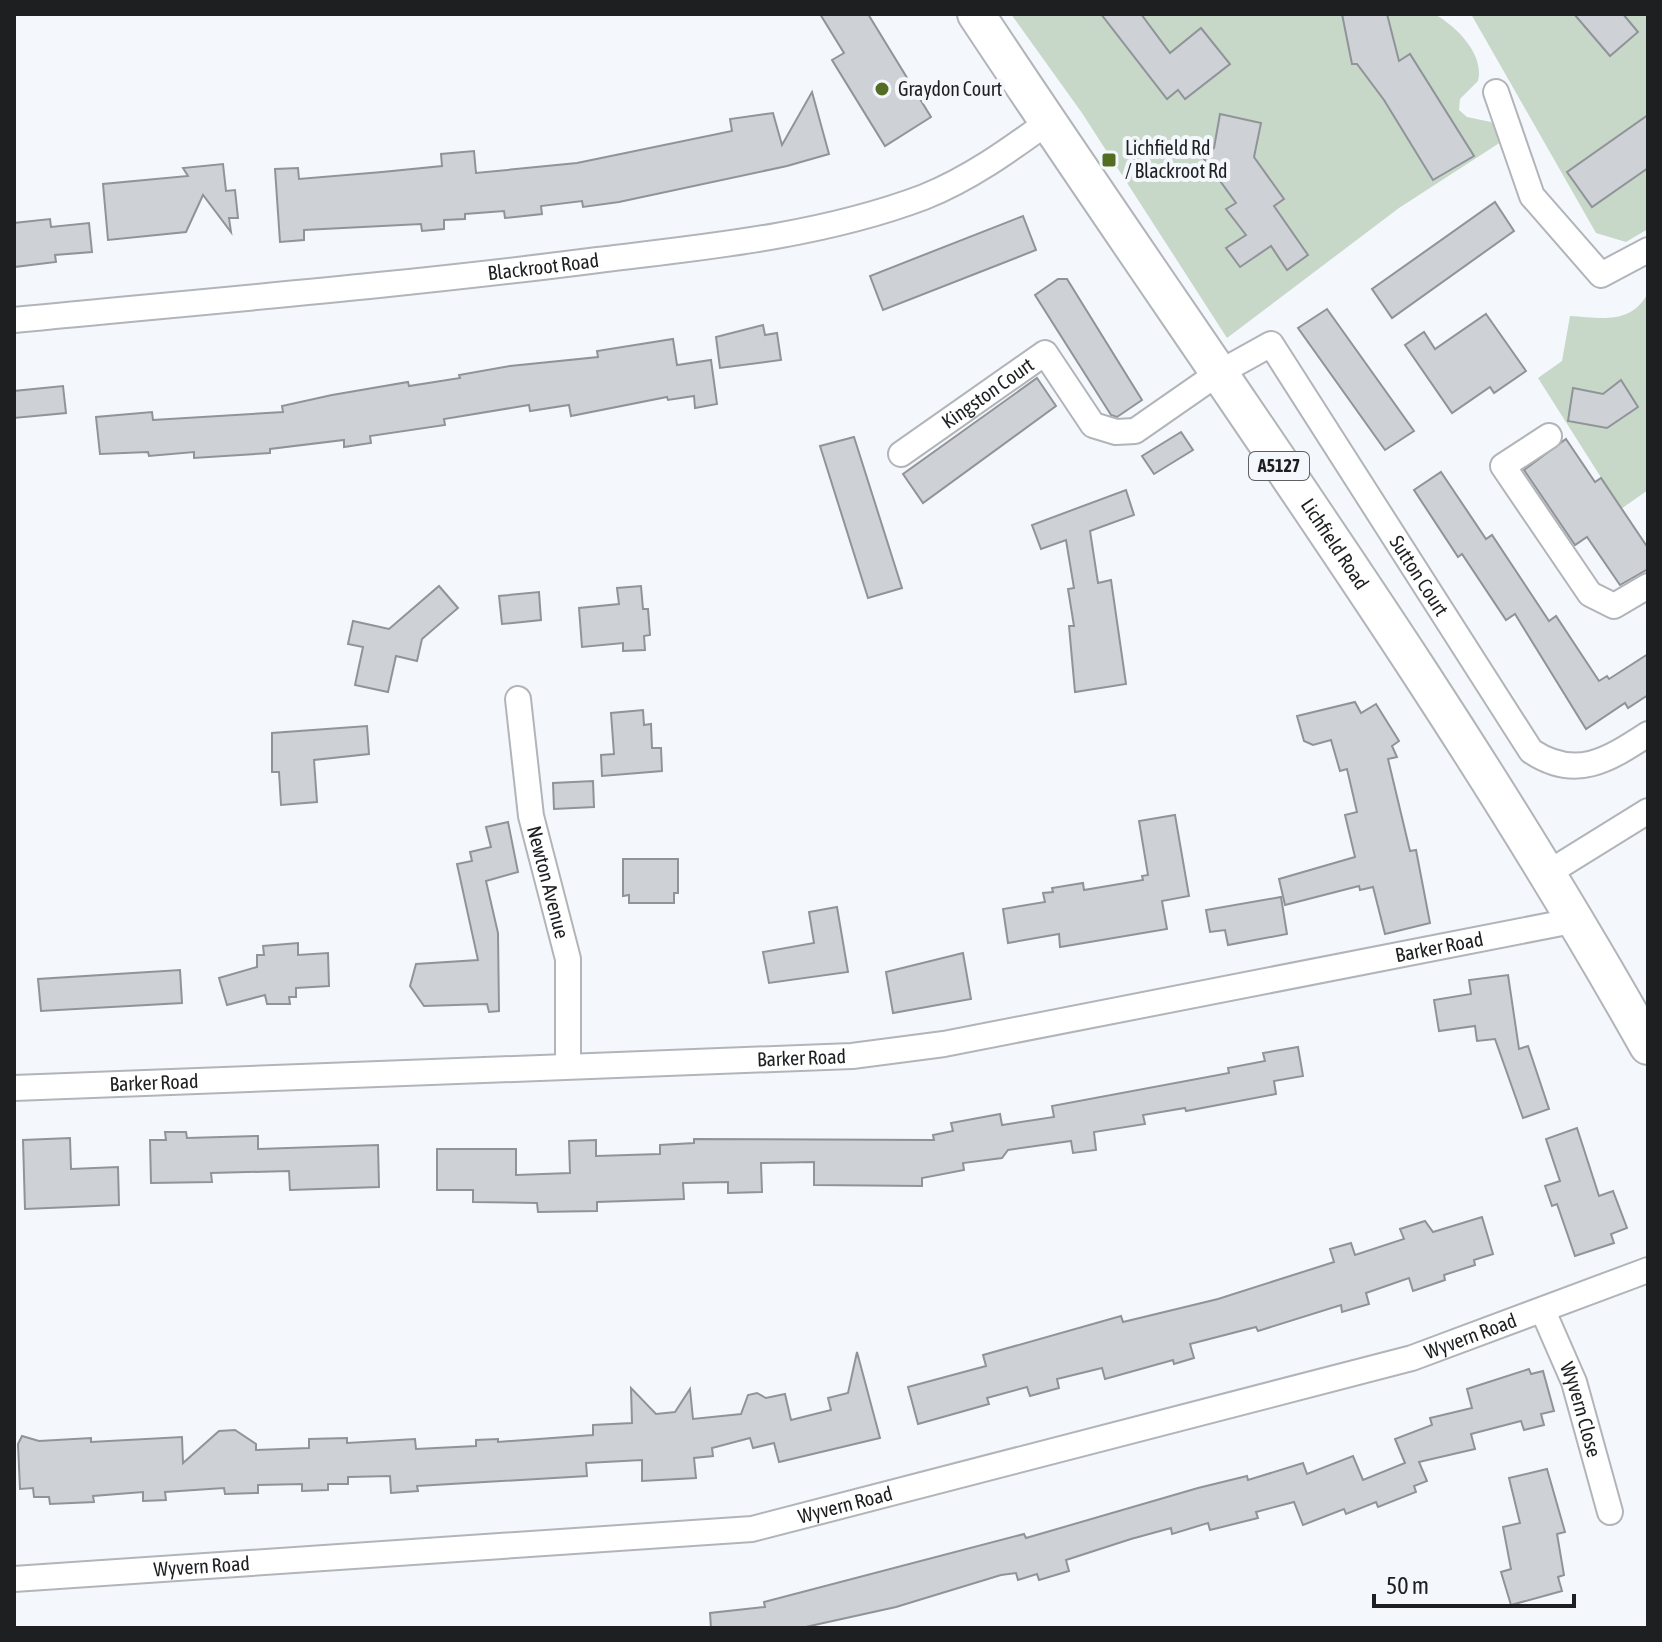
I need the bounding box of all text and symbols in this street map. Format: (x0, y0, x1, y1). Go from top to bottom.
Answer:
place label: Graydon Court (898, 77, 1003, 100)
marker: Graydon Court (873, 80, 891, 98)
place label: Lichfield Rd / Blackroot Rd (1125, 136, 1227, 182)
marker: Lichfield Rd / Blackroot Rd (1100, 151, 1118, 169)
street label: Blackroot Road (486, 248, 600, 284)
street label: Kingston Court (937, 353, 1038, 433)
road number: A5127 (1249, 452, 1309, 480)
street label: Lichfield Road (1297, 494, 1374, 593)
street label: Sutton Court (1385, 531, 1454, 620)
street label: Newton Avenue (523, 823, 574, 941)
street label: Barker Road (1393, 927, 1485, 966)
street label: Barker Road (756, 1044, 846, 1071)
street label: Barker Road (109, 1069, 199, 1095)
street label: Wyvern Road (1421, 1308, 1520, 1363)
street label: Wyvern Close (1556, 1358, 1606, 1460)
street label: Wyvern Road (796, 1481, 895, 1528)
street label: Wyvern Road (153, 1551, 250, 1581)
scale bar (1374, 1558, 1574, 1608)
text: 50 m (1386, 1572, 1429, 1599)

